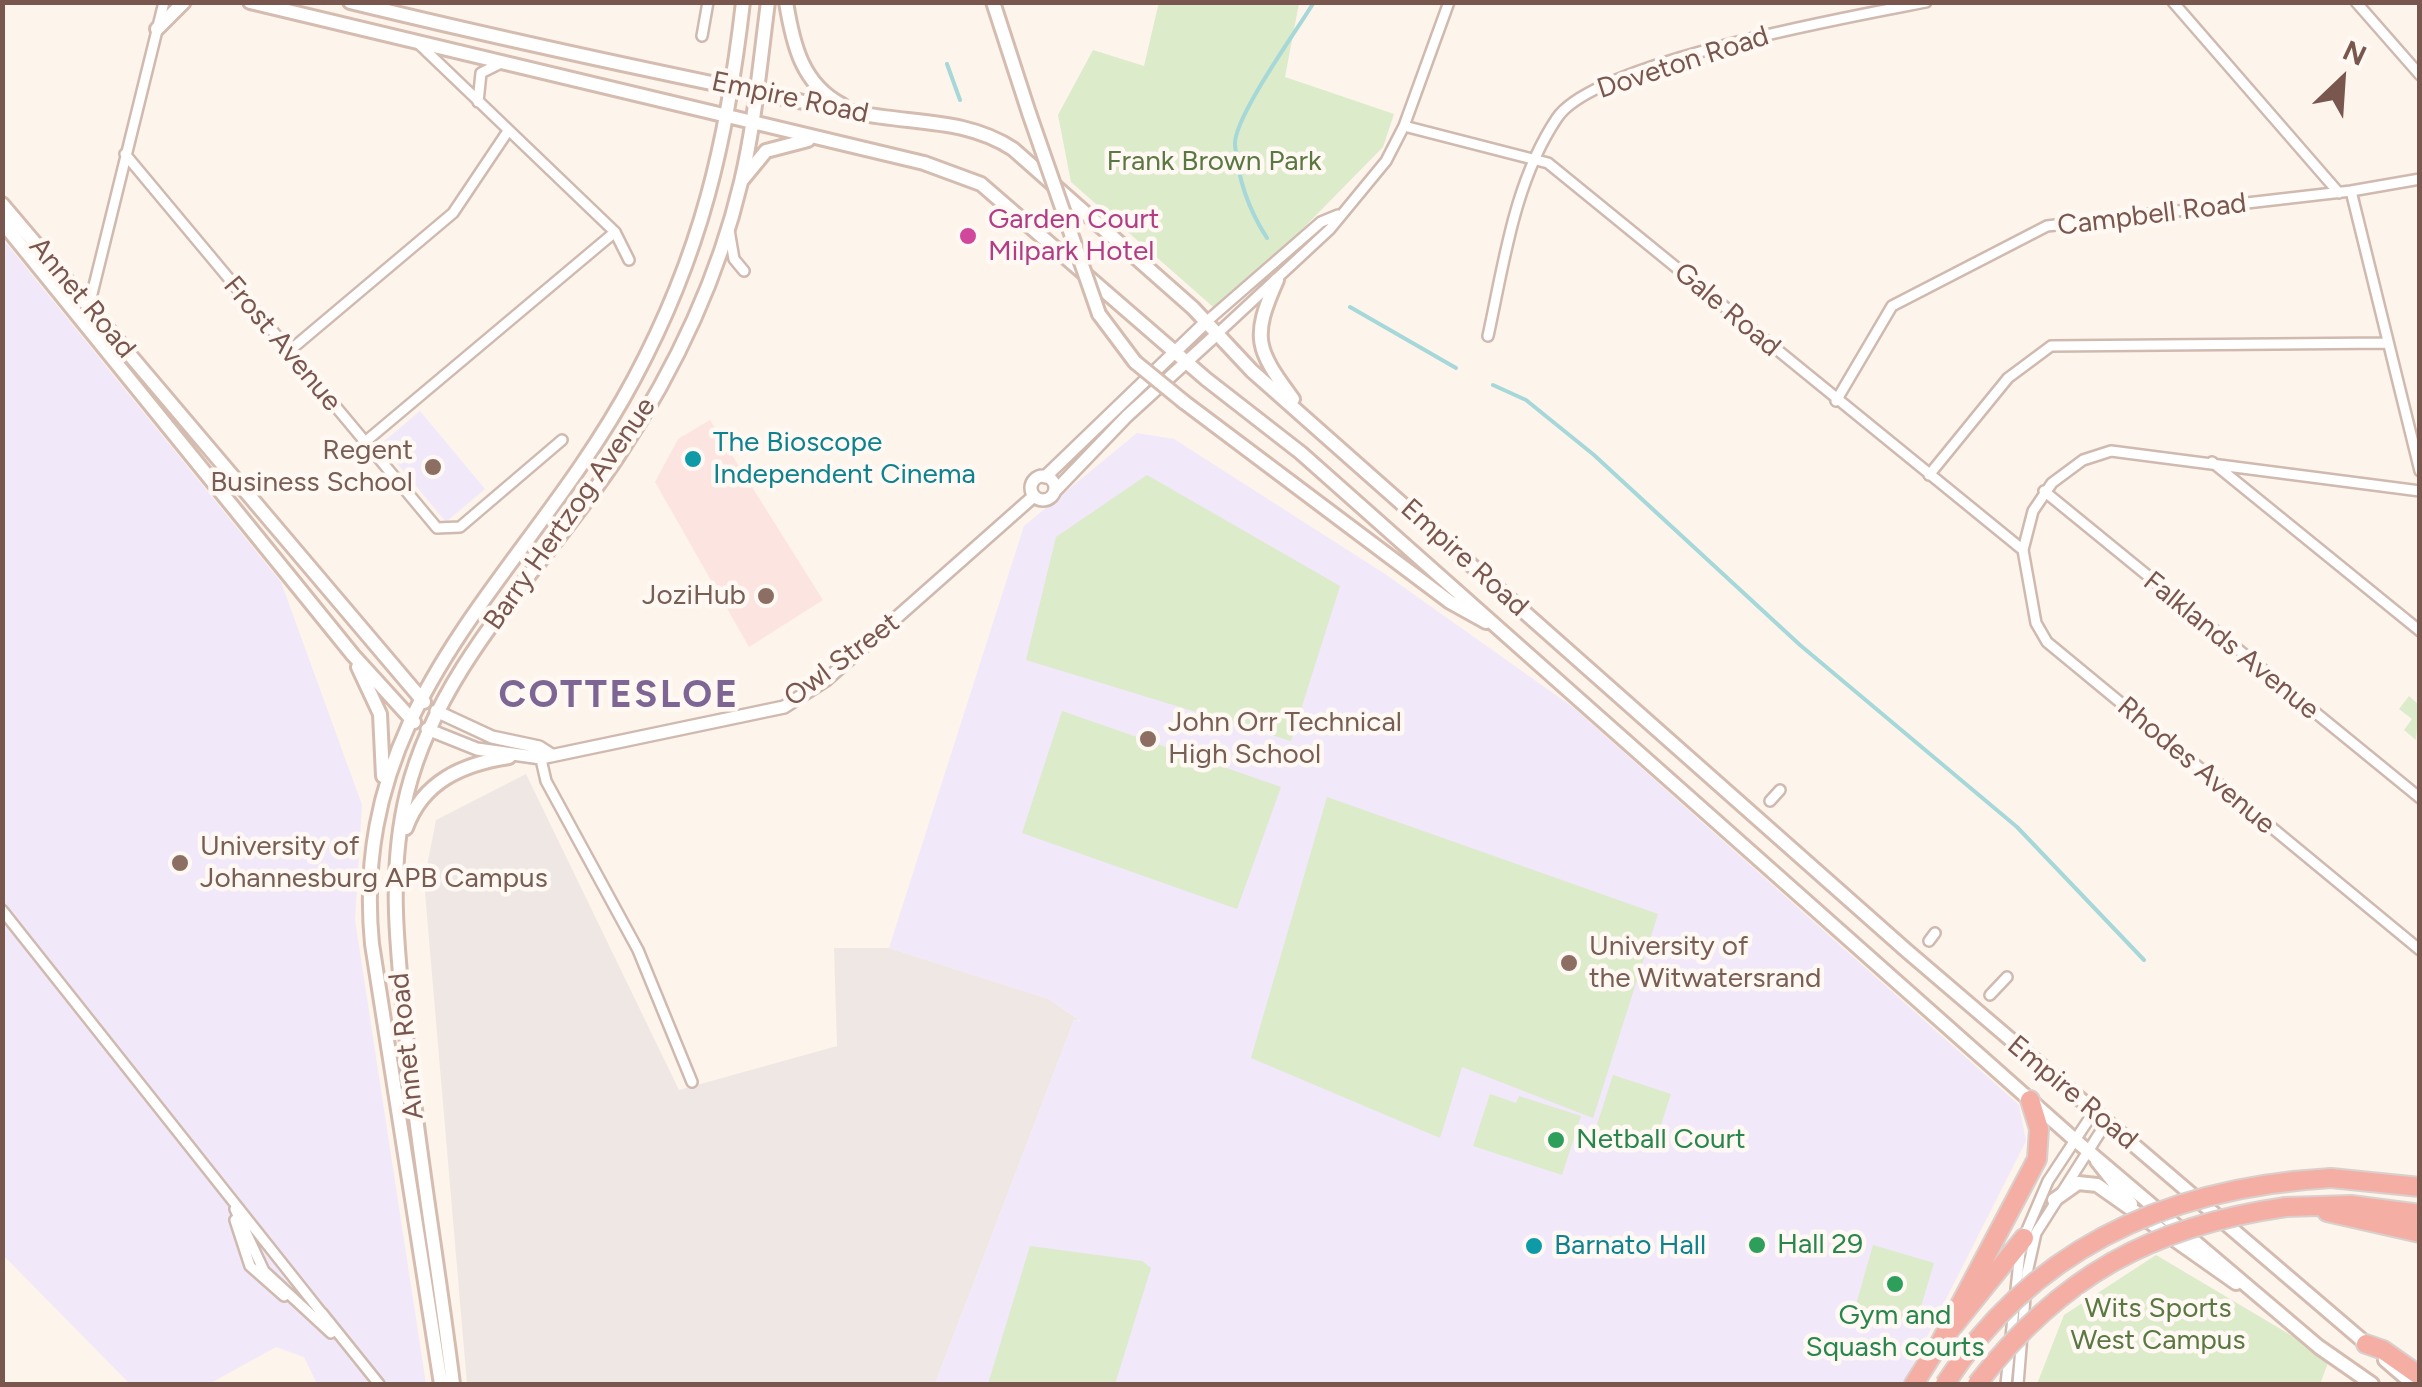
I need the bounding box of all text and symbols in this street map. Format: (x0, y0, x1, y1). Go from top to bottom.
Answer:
street label: Doveton Road (1593, 19, 1773, 107)
north arrow (2292, 30, 2392, 130)
text: N (2338, 33, 2372, 73)
street label: Empire Road (708, 65, 872, 131)
park label: Frank Brown Park (1107, 145, 1321, 179)
street label: Campbell Road (2056, 187, 2248, 243)
place label: Garden Court Milpark Hotel (988, 203, 1159, 269)
marker: Garden Court Milpark Hotel (957, 225, 979, 247)
street label: Annet Road (22, 231, 142, 365)
street label: Gale Road (1667, 256, 1787, 364)
street label: Frost Avenue (216, 270, 348, 418)
street label: Barry Hertzog Avenue (477, 391, 663, 637)
place label: The Bioscope Independent Cinema (713, 426, 976, 492)
place label: Regent Business School (210, 434, 413, 500)
marker: The Bioscope Independent Cinema (682, 448, 704, 470)
marker: Regent Business School (422, 456, 444, 478)
street label: Empire Road (1393, 492, 1535, 624)
street label: Falklands Avenue (2136, 565, 2326, 727)
place label: JoziHub (642, 579, 746, 613)
marker: JoziHub (755, 585, 777, 607)
street label: Owl Street (778, 606, 906, 714)
district label: COTTESLOE (498, 673, 740, 719)
street label: Rhodes Avenue (2110, 690, 2282, 842)
place label: John Orr Technical High School (1168, 706, 1402, 772)
marker: John Orr Technical High School (1137, 728, 1159, 750)
place label: University of Johannesburg APB Campus (200, 830, 548, 896)
marker: University of Johannesburg APB Campus (169, 852, 191, 874)
place label: University of the Witwatersrand (1589, 930, 1821, 996)
marker: University of the Witwatersrand (1558, 952, 1580, 974)
street label: Annet Road (383, 971, 431, 1121)
street label: Empire Road (2000, 1029, 2144, 1157)
place label: Netball Court (1576, 1123, 1746, 1157)
marker: Netball Court (1545, 1129, 1567, 1151)
place label: Hall 29 (1777, 1228, 1863, 1262)
place label: Barnato Hall (1554, 1229, 1706, 1263)
marker: Hall 29 (1746, 1234, 1768, 1256)
marker: Barnato Hall (1523, 1235, 1545, 1257)
marker: Gym and Squash courts (1884, 1273, 1906, 1295)
park label: Wits Sports West Campus (2070, 1292, 2246, 1358)
place label: Gym and Squash courts (1806, 1299, 1984, 1365)

